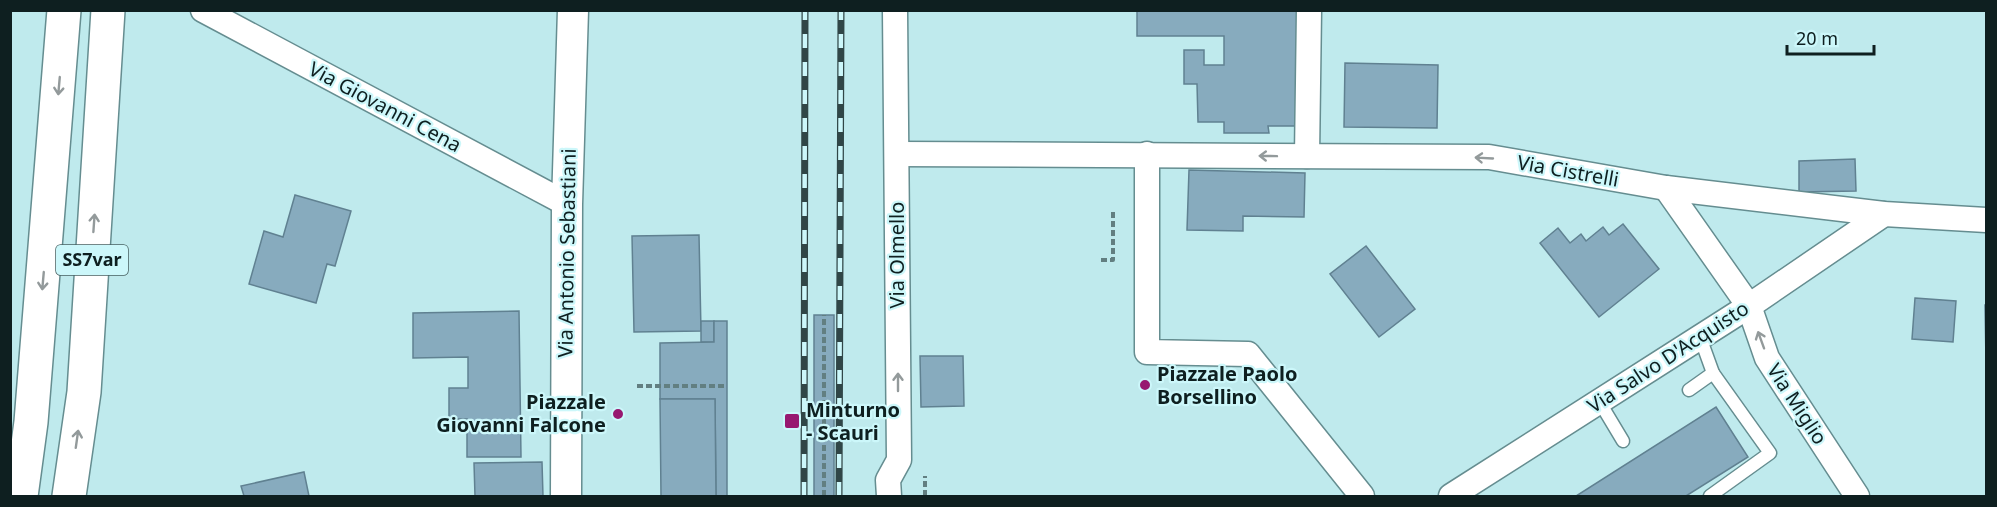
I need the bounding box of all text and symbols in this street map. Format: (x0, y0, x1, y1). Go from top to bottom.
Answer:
scale bar (1787, 18, 1874, 56)
text: 20 m (1796, 26, 1838, 50)
street label: Via Giovanni Cena (304, 55, 466, 158)
one-way arrow (53, 76, 64, 96)
street label: Via Antonio Sebastiani (551, 148, 582, 358)
street label: Via Cistrelli (1515, 148, 1621, 193)
one-way arrow (1259, 150, 1279, 162)
one-way arrow (1475, 152, 1495, 163)
street label: Via Olmello (883, 202, 910, 308)
one-way arrow (89, 214, 100, 234)
road number: SS7var (56, 245, 128, 275)
one-way arrow (37, 270, 48, 290)
street label: Via Salvo D'Acquisto (1582, 294, 1754, 419)
one-way arrow (1754, 331, 1765, 349)
street label: Via Miglio (1761, 358, 1834, 449)
place label: Piazzale Paolo Borsellino (1157, 360, 1298, 410)
one-way arrow (892, 372, 904, 392)
marker: Piazzale Paolo Borsellino (1138, 378, 1152, 392)
place label: Piazzale Giovanni Falcone (436, 388, 606, 438)
place label: Minturno - Scauri (806, 396, 900, 446)
marker: Piazzale Giovanni Falcone (611, 407, 625, 421)
marker: Minturno - Scauri (783, 412, 801, 430)
one-way arrow (72, 429, 83, 449)

